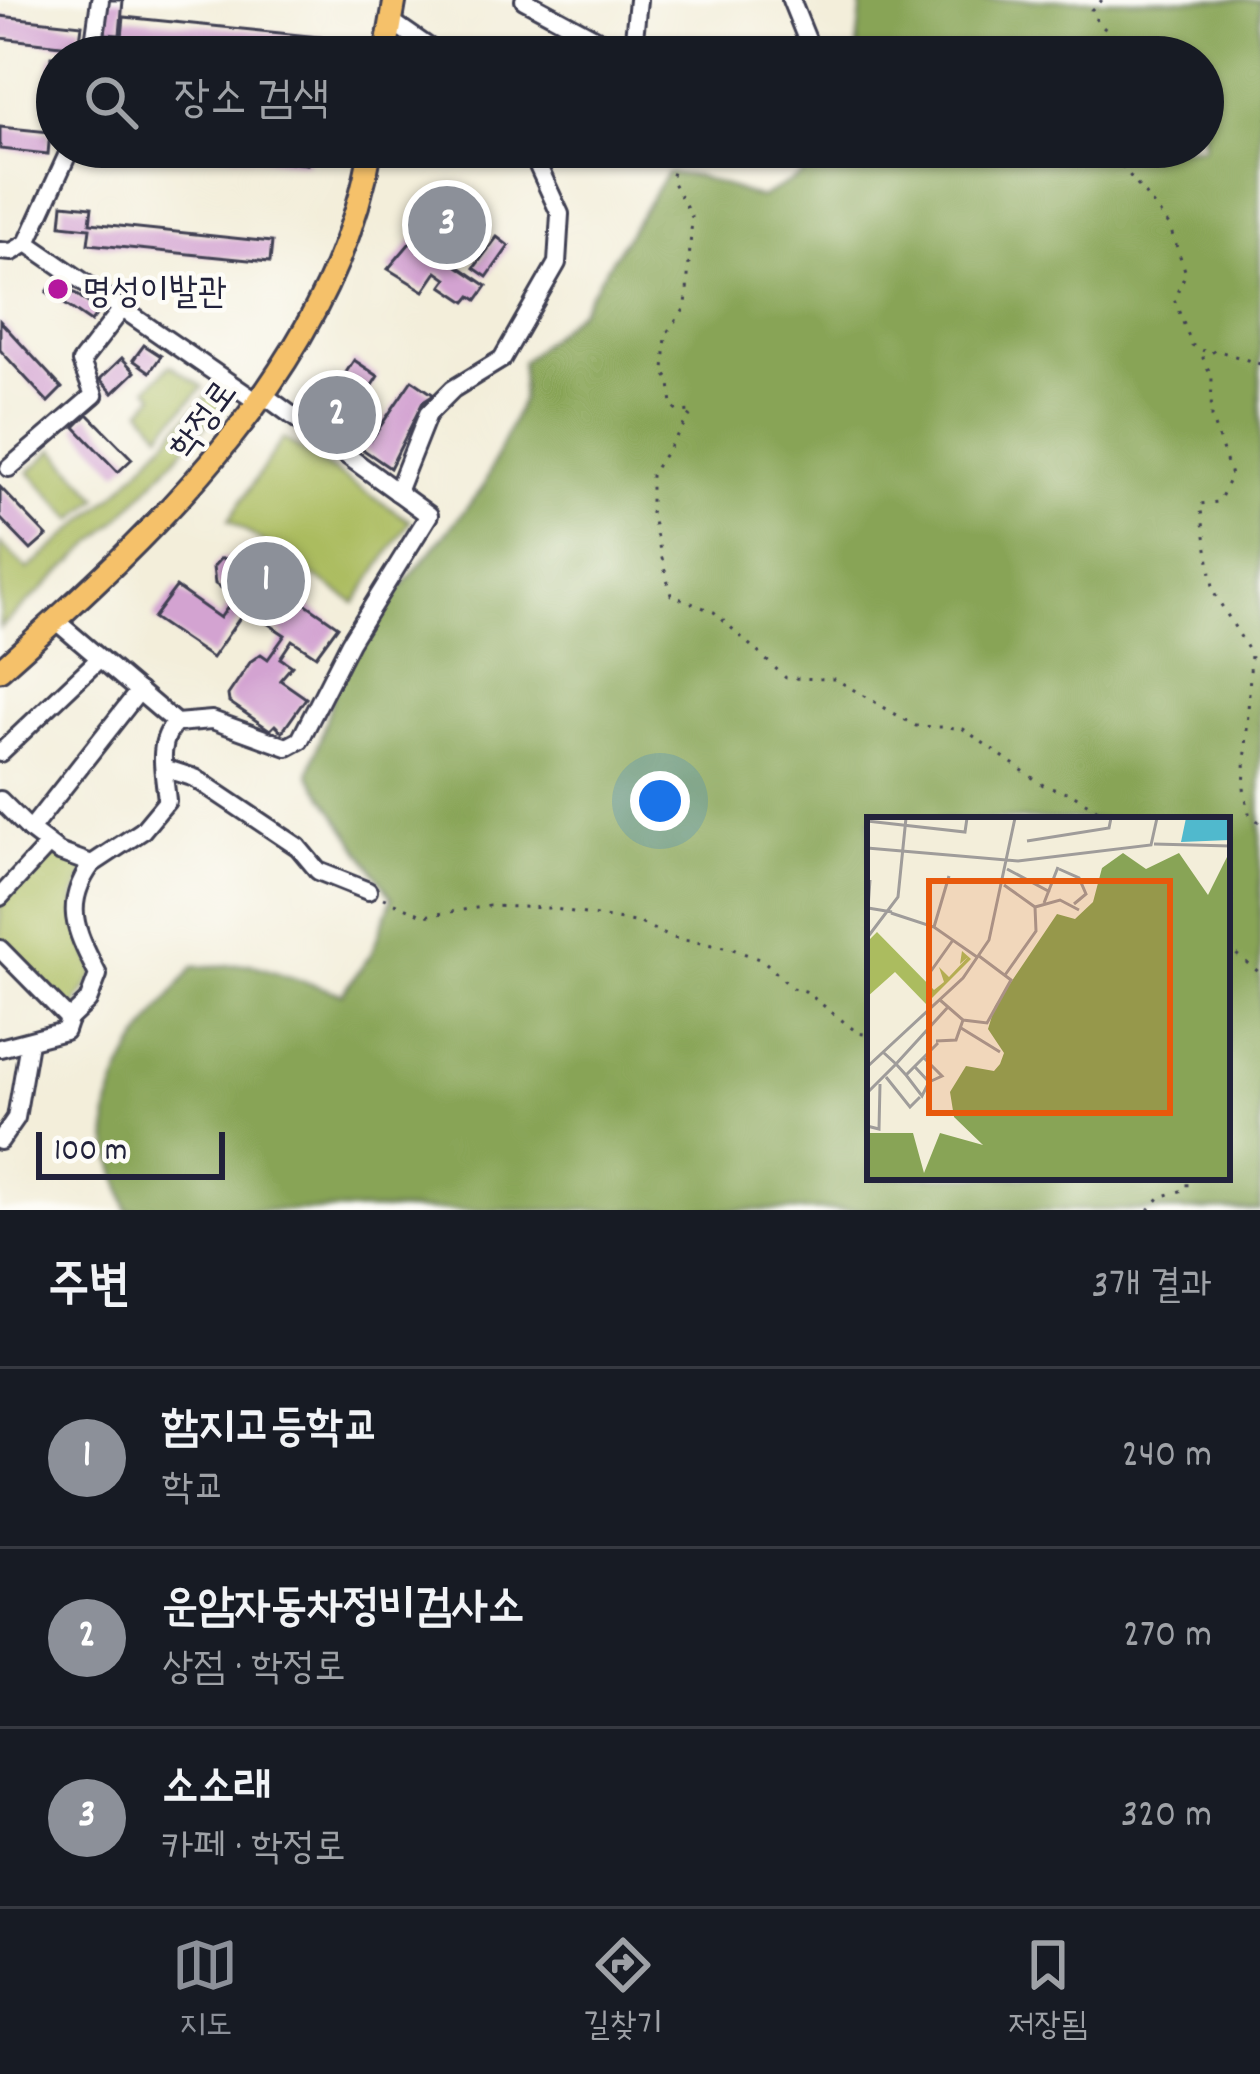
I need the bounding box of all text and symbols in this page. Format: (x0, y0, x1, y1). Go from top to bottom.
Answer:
search box (36, 36, 1224, 168)
icon: search (78, 69, 144, 135)
text: 장소 검색 (174, 70, 329, 134)
pin: 3 (408, 180, 486, 270)
place label: 명성이발관 (82, 269, 227, 321)
marker: 명성이발관 (45, 276, 71, 302)
pin: 2 (298, 370, 376, 460)
street label: 학정로 (159, 371, 252, 472)
pin: 1 (227, 536, 305, 626)
your location (630, 771, 690, 831)
inset map (867, 817, 1230, 1180)
scale bar (36, 1126, 225, 1179)
text: 100 m (54, 1129, 127, 1176)
text: 주변 (48, 1253, 130, 1325)
text: 3개 결과 (1092, 1261, 1212, 1316)
text: 함지고등학교 (162, 1398, 379, 1462)
text: 1 (83, 1430, 91, 1485)
text: 240 m (1122, 1430, 1212, 1485)
text: 학교 (162, 1463, 225, 1518)
text: 운암자동차정비검사소 (162, 1578, 524, 1642)
text: 2 (78, 1610, 96, 1665)
text: 270 m (1123, 1610, 1212, 1665)
text: 상점 · 학정로 (162, 1643, 346, 1698)
text: 소소래 (162, 1758, 271, 1822)
text: 3 (78, 1790, 96, 1845)
text: 320 m (1121, 1790, 1212, 1845)
text: 카페 · 학정로 (162, 1823, 346, 1878)
tab: 지도 (172, 1932, 238, 2051)
tab: 길찾기 (583, 1932, 663, 2051)
tab: 저장됨 (1008, 1932, 1088, 2051)

